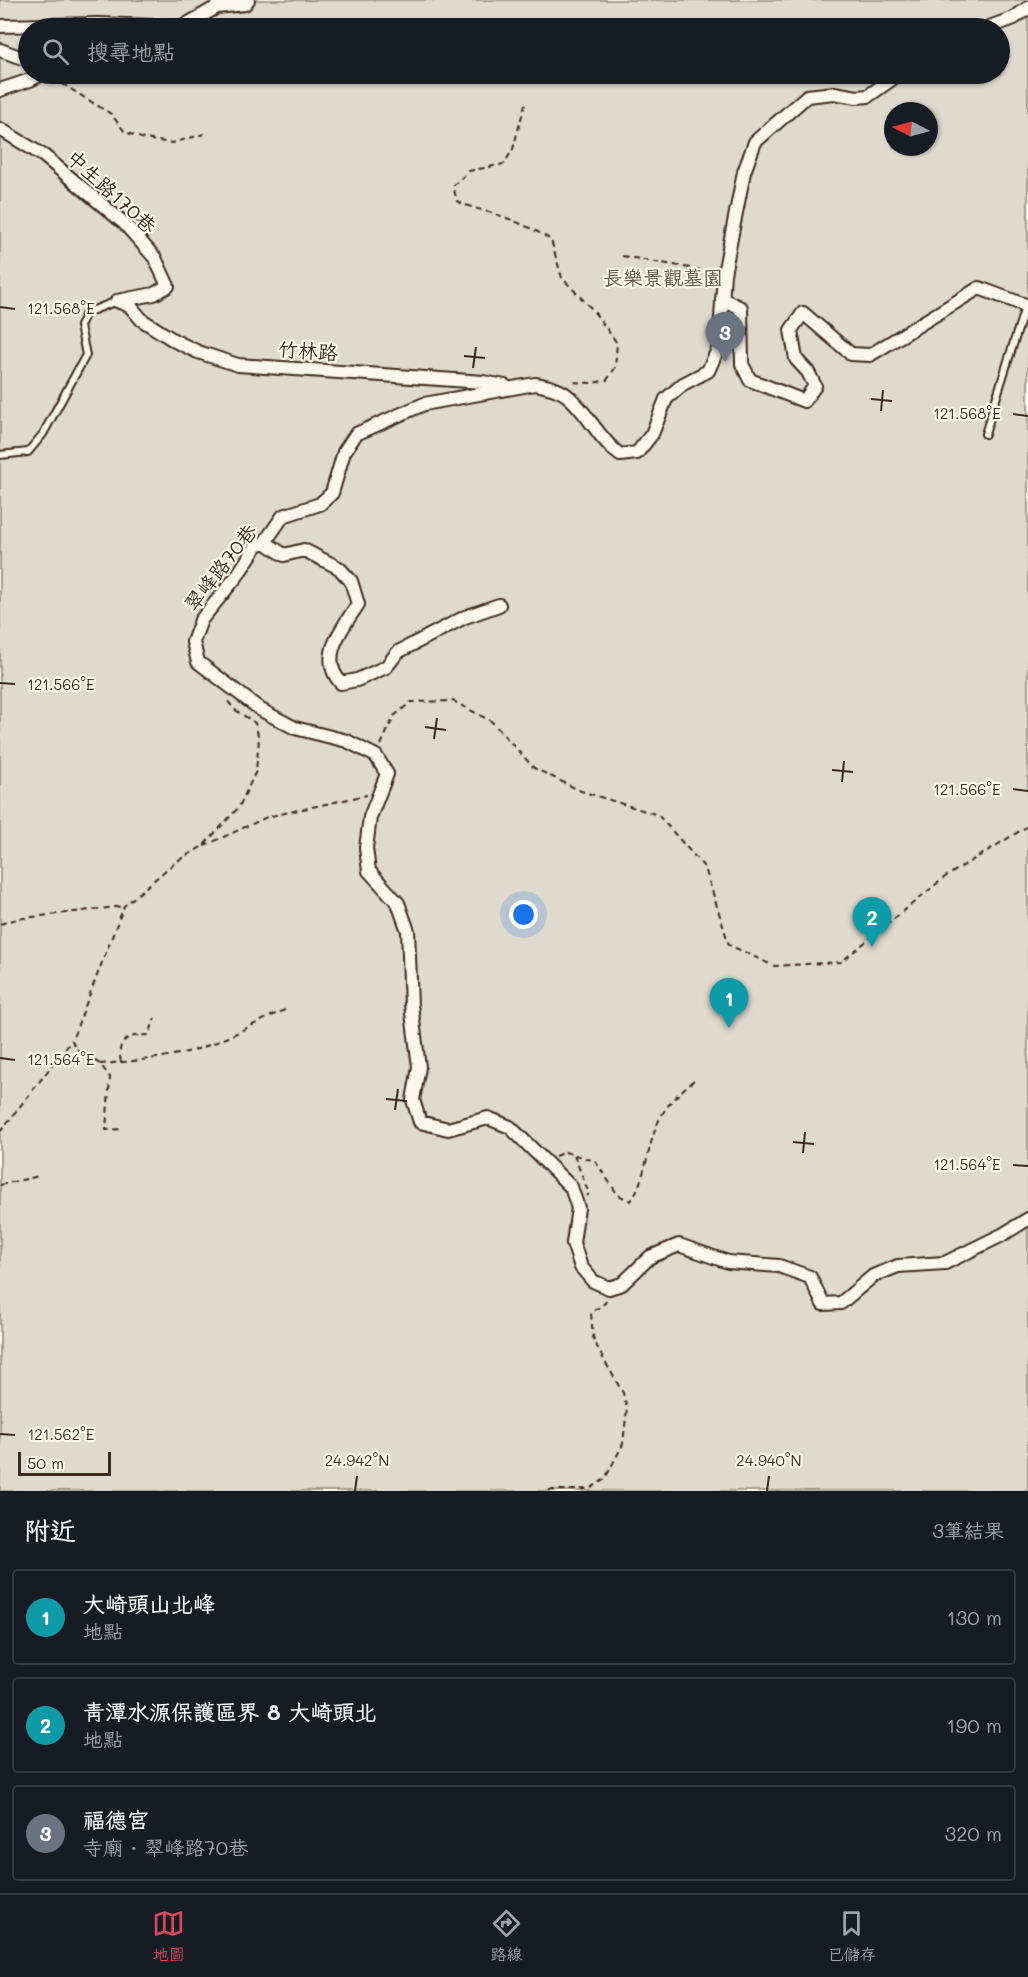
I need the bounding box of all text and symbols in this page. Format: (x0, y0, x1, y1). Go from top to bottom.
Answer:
search box (18, 18, 1010, 84)
icon: search (39, 35, 72, 68)
text: 搜尋地點 (87, 37, 175, 66)
north arrow (884, 102, 938, 156)
street label: 中生路170巷 (62, 144, 163, 239)
park label: 長樂景觀墓園 (603, 264, 723, 290)
text: 121.568°E (27, 298, 95, 318)
pin: 3 (706, 312, 744, 362)
street label: 竹林路 (277, 335, 340, 365)
text: 121.568°E (933, 403, 1001, 423)
street label: 翠峰路70巷 (178, 517, 263, 616)
text: 121.566°E (27, 674, 95, 694)
text: 121.566°E (933, 779, 1001, 799)
pin: 2 (852, 898, 892, 947)
your location (509, 900, 538, 929)
pin: 1 (710, 978, 748, 1028)
text: 121.564°E (27, 1049, 95, 1069)
text: 121.564°E (933, 1154, 1001, 1174)
text: 121.562°E (28, 1424, 95, 1444)
scale bar (18, 1449, 111, 1476)
text: 24.942°N (325, 1450, 389, 1470)
text: 24.940°N (736, 1450, 802, 1470)
text: 50 m (27, 1452, 64, 1473)
text: 附近 (24, 1513, 76, 1547)
text: 3筆結果 (932, 1517, 1004, 1543)
text: 大崎頭山北峰 (83, 1589, 215, 1618)
text: 1 (41, 1604, 50, 1630)
text: 130 m (947, 1604, 1002, 1630)
text: 地點 (83, 1618, 123, 1644)
text: 青潭水源保護區界 8 大崎頭北 (83, 1697, 376, 1726)
text: 2 (40, 1712, 51, 1738)
text: 190 m (947, 1712, 1002, 1738)
text: 地點 (83, 1726, 123, 1752)
text: 福德宮 (83, 1805, 149, 1834)
text: 3 (40, 1820, 52, 1846)
text: 320 m (944, 1820, 1002, 1846)
text: 寺廟 · 翠峰路70巷 (83, 1834, 248, 1860)
tab: 地圖 (152, 1907, 185, 1965)
tab: 路線 (490, 1907, 523, 1965)
tab: 已儲存 (828, 1907, 876, 1965)

